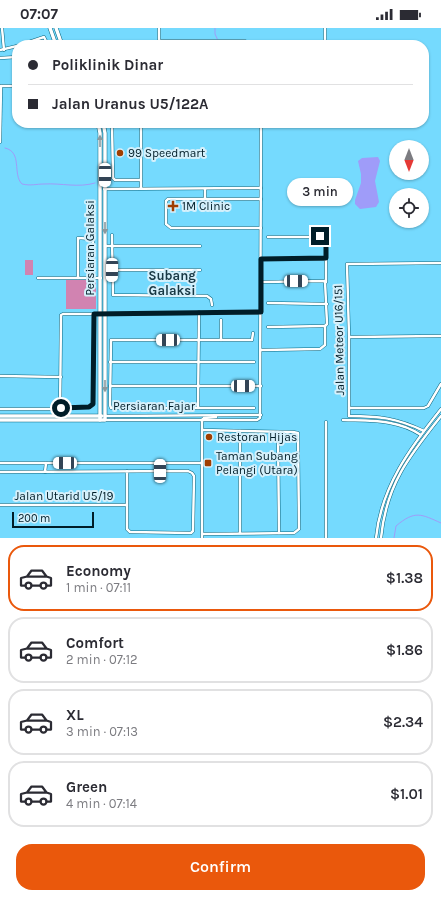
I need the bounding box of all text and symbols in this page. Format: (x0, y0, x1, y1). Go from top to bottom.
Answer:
text: 07:07 (20, 5, 58, 23)
text: Poliklinik Dinar (52, 56, 163, 74)
text: Jalan Uranus U5/122A (52, 95, 208, 113)
one-way arrow (97, 134, 103, 147)
north arrow (389, 140, 429, 180)
map controls (389, 140, 429, 228)
place label: 99 Speedmart (128, 146, 206, 160)
marker: 99 Speedmart (115, 148, 125, 158)
car (99, 163, 111, 187)
callout: 3 min (287, 178, 353, 206)
text: 3 min (302, 184, 338, 199)
button: locate (389, 188, 429, 228)
place label: 1M Clinic (182, 199, 230, 213)
street label: Persiaran Galaksi (83, 200, 97, 296)
marker: 1M Clinic (167, 200, 179, 212)
one-way arrow (102, 222, 108, 235)
route end (311, 227, 329, 245)
car (106, 258, 118, 282)
district label: Subang Galaksi (148, 268, 196, 298)
car (284, 275, 308, 287)
street label: Jalan Meteor U16/151 (331, 284, 347, 396)
car (156, 334, 180, 346)
one-way arrow (102, 380, 108, 393)
car (231, 380, 255, 392)
route start (52, 399, 70, 417)
street label: Persiaran Fajar (113, 399, 196, 413)
place label: Restoran Hijas (217, 430, 297, 444)
marker: Restoran Hijas (204, 432, 214, 442)
place label: Taman Subang Pelangi (Utara) (216, 449, 298, 477)
car (53, 457, 77, 469)
marker: Taman Subang Pelangi (Utara) (203, 458, 213, 468)
car (154, 459, 166, 483)
street label: Jalan Utarid U5/19 (14, 489, 114, 503)
scale bar (12, 510, 94, 529)
text: 200 m (18, 512, 50, 525)
icon: car (18, 560, 54, 596)
text: Economy (66, 562, 131, 580)
text: $1.38 (386, 569, 423, 587)
text: 1 min · 07:11 (66, 580, 131, 595)
icon: car (18, 632, 54, 668)
text: Comfort (66, 634, 124, 652)
text: $1.86 (386, 641, 423, 659)
text: 2 min · 07:12 (66, 652, 138, 667)
icon: car (18, 704, 54, 740)
text: XL (66, 706, 84, 724)
text: $2.34 (383, 713, 423, 731)
text: 3 min · 07:13 (66, 724, 138, 739)
icon: car (18, 776, 54, 812)
text: Green (66, 778, 107, 796)
text: $1.01 (390, 785, 423, 803)
text: 4 min · 07:14 (66, 796, 137, 811)
button: Confirm (16, 844, 425, 890)

